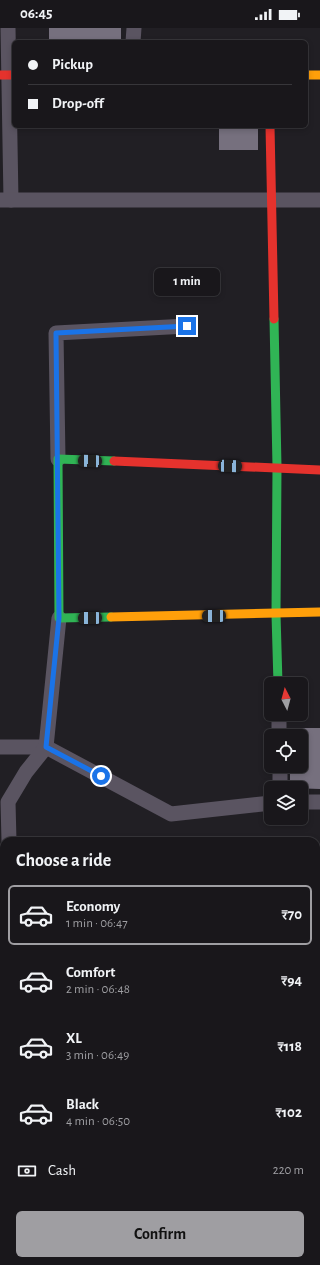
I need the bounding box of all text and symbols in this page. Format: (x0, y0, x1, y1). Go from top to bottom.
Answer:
text: 06:45 (20, 6, 53, 21)
text: Pickup (52, 57, 93, 72)
text: Drop-off (52, 96, 104, 111)
callout: 1 min (154, 268, 220, 296)
text: 1 min (173, 275, 201, 288)
route end (178, 317, 196, 335)
car (78, 455, 102, 467)
car (218, 460, 242, 472)
car (202, 610, 226, 622)
car (78, 612, 102, 624)
north arrow (264, 677, 308, 721)
map controls (264, 677, 308, 825)
button: locate (264, 729, 308, 773)
route start (92, 767, 110, 785)
button: layers (264, 781, 308, 825)
text: Choose a ride (16, 852, 111, 870)
icon: car (18, 897, 54, 933)
text: Economy (66, 899, 120, 914)
text: ₹70 (281, 907, 302, 922)
text: 1 min · 06:47 (66, 917, 128, 930)
icon: car (18, 963, 54, 999)
text: Comfort (66, 965, 115, 980)
text: ₹94 (281, 973, 302, 988)
text: 2 min · 06:48 (66, 983, 130, 996)
icon: car (18, 1029, 54, 1065)
text: XL (66, 1031, 82, 1046)
text: ₹118 (278, 1039, 302, 1054)
text: 3 min · 06:49 (66, 1049, 129, 1062)
icon: car (18, 1095, 54, 1131)
text: Black (66, 1097, 99, 1112)
text: ₹102 (275, 1105, 302, 1120)
text: 4 min · 06:50 (66, 1115, 130, 1128)
icon: cash (16, 1160, 38, 1182)
text: Cash (48, 1163, 76, 1178)
text: 220 m (273, 1164, 304, 1177)
button: Confirm (16, 1211, 304, 1257)

